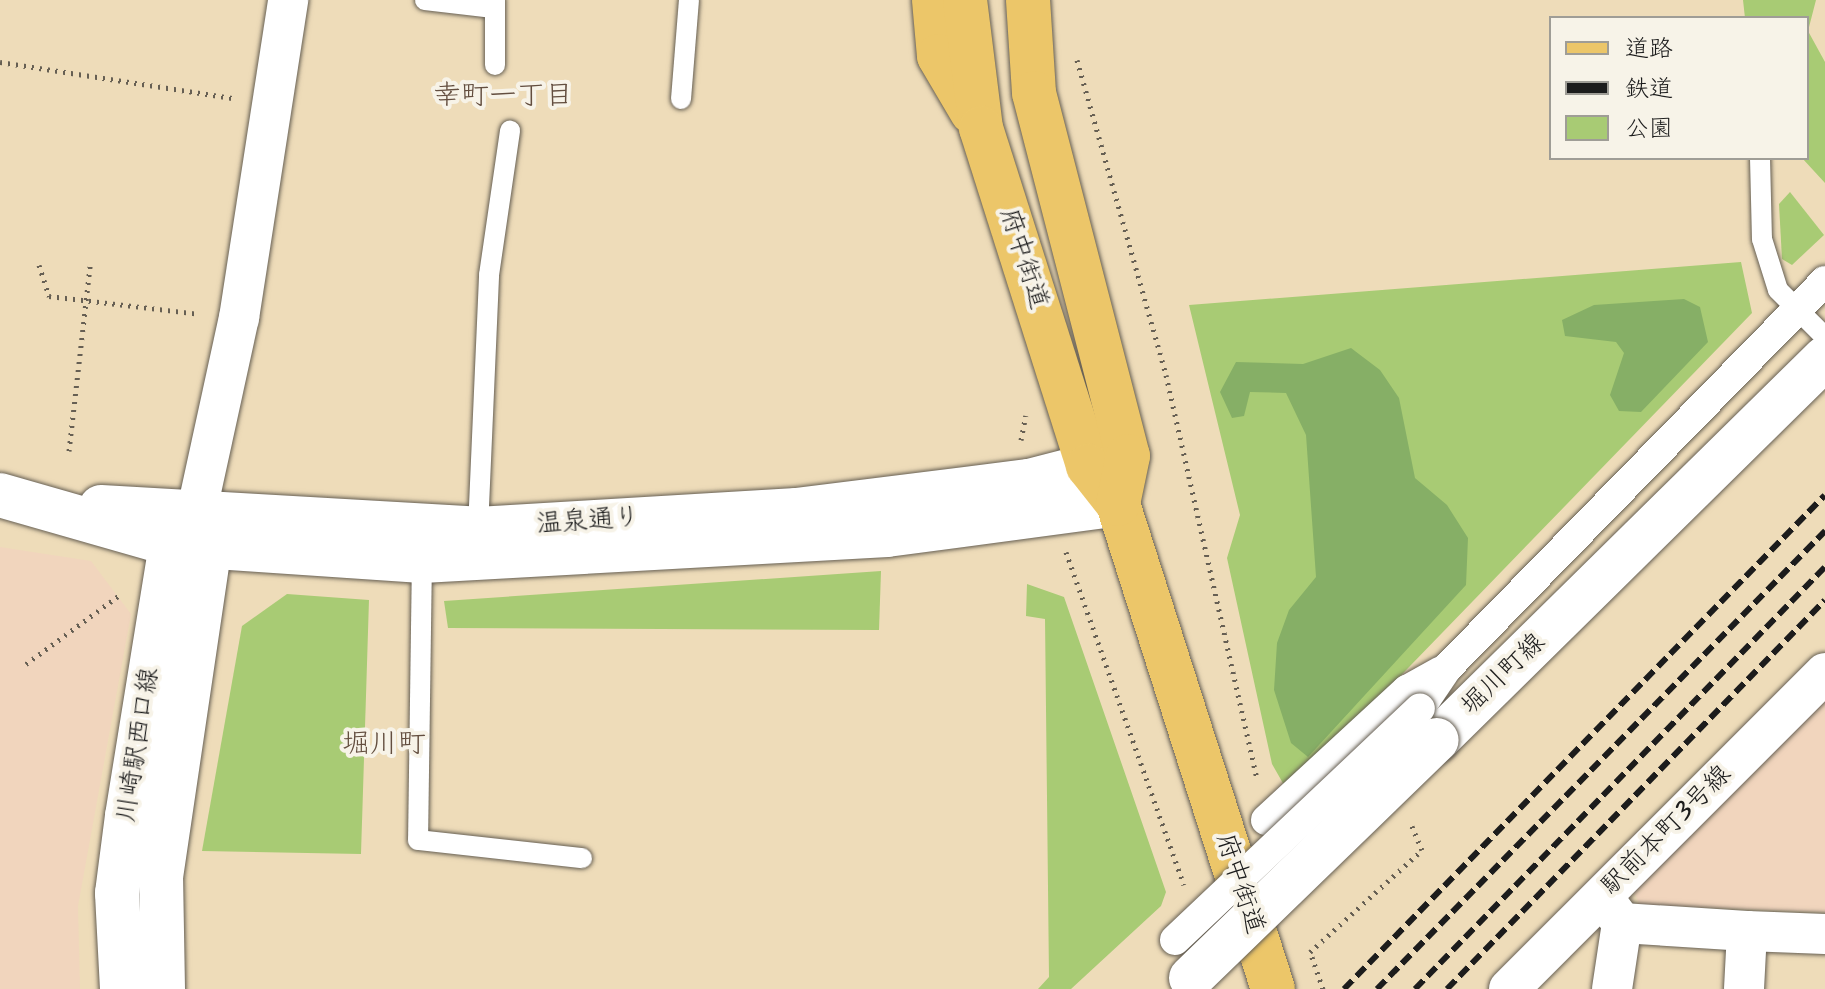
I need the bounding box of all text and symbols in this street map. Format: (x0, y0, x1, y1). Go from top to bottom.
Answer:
legend (1549, 16, 1809, 160)
text: 道路 (1625, 30, 1673, 69)
text: 鉄道 (1625, 70, 1673, 109)
district label: 幸町一丁目 (433, 80, 573, 114)
text: 公園 (1625, 110, 1673, 149)
street label: 府中街道 (992, 205, 1054, 313)
street label: 温泉通り (535, 503, 641, 541)
street label: 堀川町線 (1456, 628, 1552, 722)
street label: 川崎駅西口線 (111, 666, 167, 824)
district label: 堀川町 (342, 728, 426, 762)
street label: 駅前本町3号線 (1596, 760, 1738, 902)
street label: 府中街道 (1208, 830, 1270, 938)

